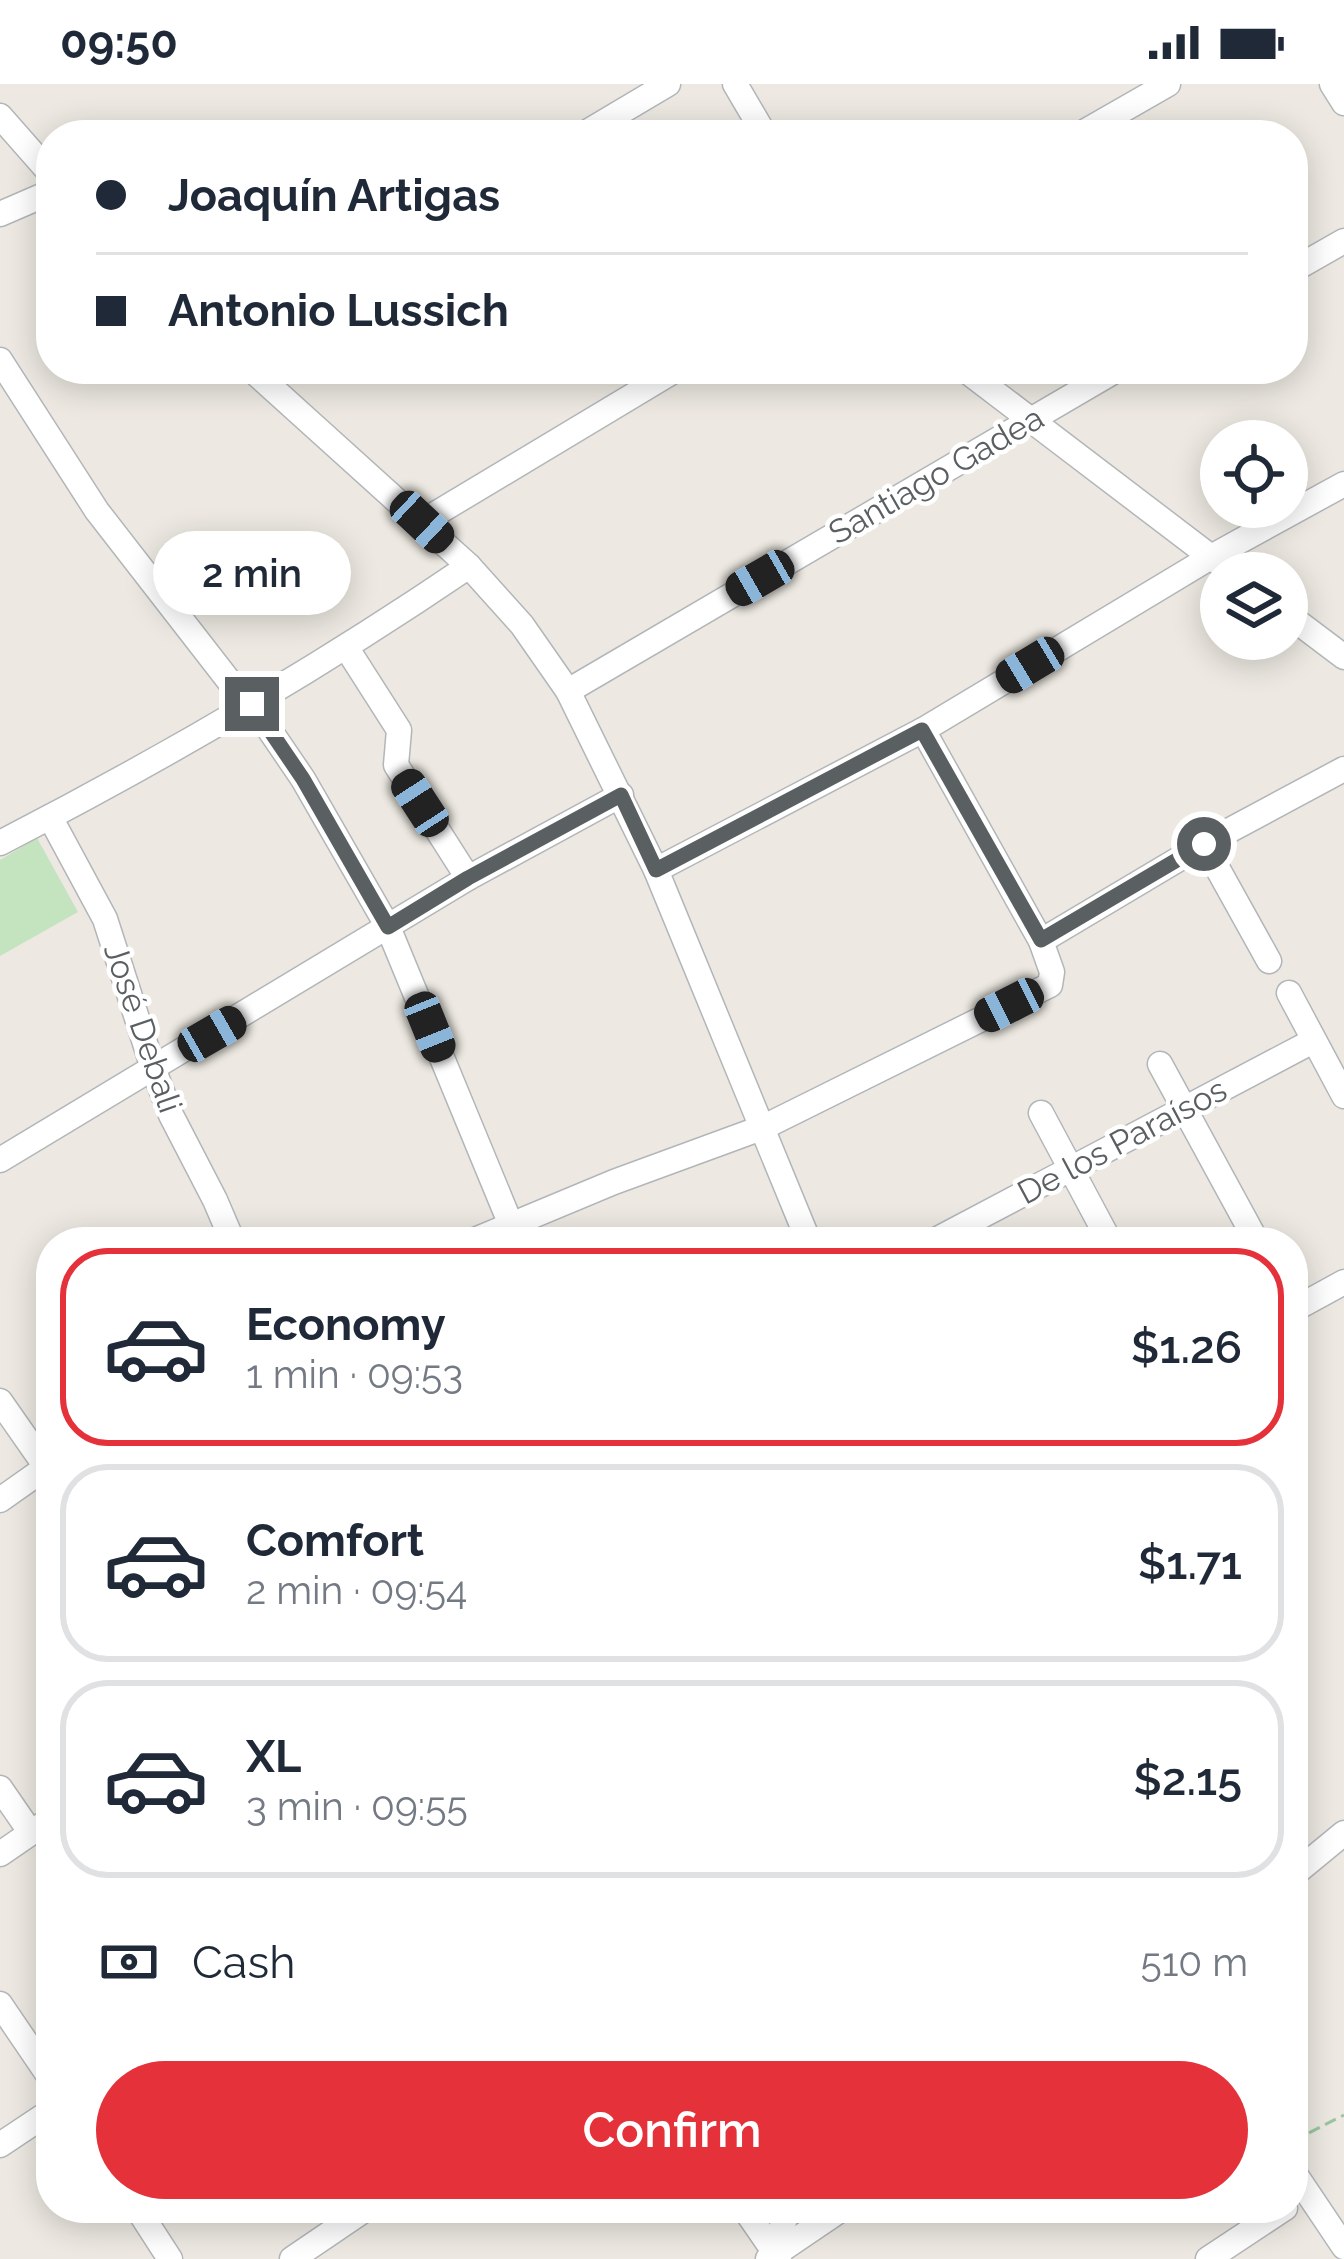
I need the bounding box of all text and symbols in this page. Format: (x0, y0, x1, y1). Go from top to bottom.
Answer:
text: 09:50 (60, 16, 178, 69)
text: Joaquín Artigas (168, 169, 500, 222)
text: Antonio Lussich (168, 284, 509, 337)
street label: Santiago Gadea (822, 398, 1050, 552)
map controls (1200, 420, 1308, 660)
button: locate (1200, 420, 1308, 528)
car (383, 484, 461, 560)
callout: 2 min (153, 530, 351, 614)
car (720, 544, 800, 612)
text: 2 min (202, 550, 302, 596)
button: layers (1200, 552, 1308, 660)
car (990, 631, 1070, 699)
route end (225, 677, 279, 731)
car (385, 763, 455, 843)
route start (1177, 817, 1231, 871)
street label: José Debali (96, 938, 190, 1118)
car (969, 973, 1049, 1037)
car (400, 987, 460, 1067)
car (172, 1000, 252, 1068)
street label: De los Paraísos (1011, 1070, 1233, 1212)
icon: car (102, 1293, 210, 1401)
text: Economy (246, 1298, 446, 1351)
text: $1.26 (1131, 1321, 1242, 1374)
text: 1 min · 09:53 (246, 1351, 463, 1397)
icon: car (102, 1509, 210, 1617)
text: Comfort (246, 1514, 424, 1567)
text: $1.71 (1138, 1537, 1242, 1590)
text: 2 min · 09:54 (246, 1567, 467, 1613)
icon: car (102, 1725, 210, 1833)
text: XL (246, 1730, 301, 1783)
text: $2.15 (1133, 1753, 1242, 1806)
text: 3 min · 09:55 (246, 1783, 468, 1829)
icon: cash (96, 1929, 162, 1995)
text: Cash (192, 1936, 295, 1989)
text: 510 m (1140, 1939, 1248, 1985)
button: Confirm (96, 2061, 1248, 2199)

